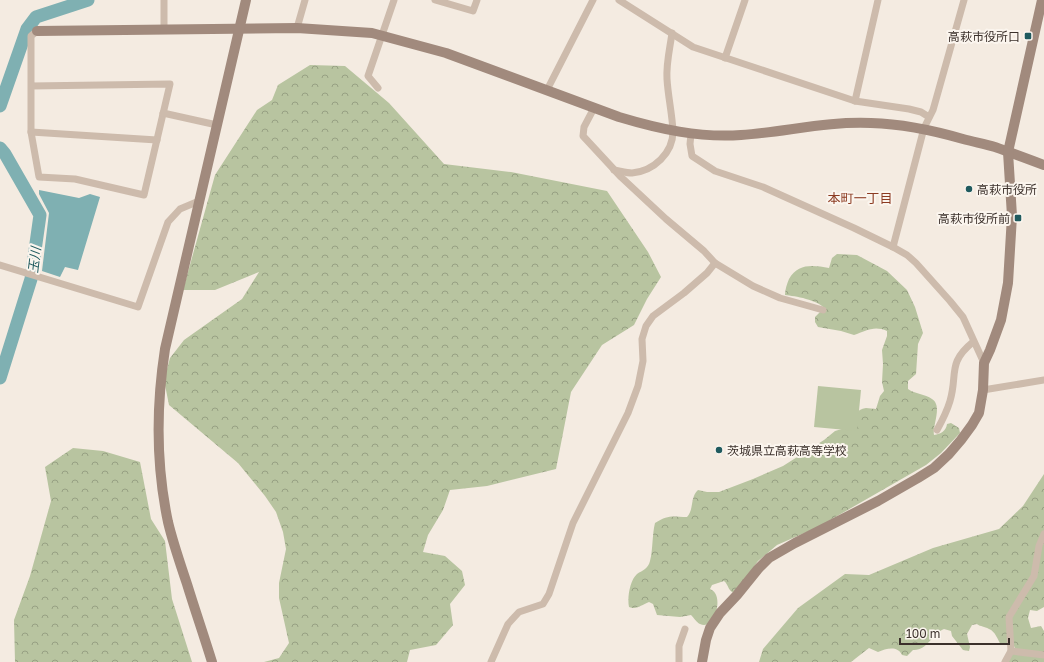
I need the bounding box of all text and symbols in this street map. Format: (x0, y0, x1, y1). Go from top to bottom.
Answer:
place label: 高萩市役所口 (948, 29, 1020, 44)
marker: 高萩市役所口 (1023, 31, 1033, 41)
place label: 高萩市役所 (977, 182, 1037, 197)
marker: 高萩市役所 (964, 184, 974, 194)
district label: 本町一丁目 (827, 190, 893, 206)
place label: 高萩市役所前 (938, 211, 1010, 226)
marker: 高萩市役所前 (1013, 213, 1023, 223)
water label: 玉川 (24, 244, 44, 274)
place label: 茨城県立高萩高等学校 (727, 443, 847, 458)
marker: 茨城県立高萩高等学校 (714, 445, 724, 455)
scale bar (900, 620, 1009, 646)
text: 100 m (906, 626, 940, 641)

